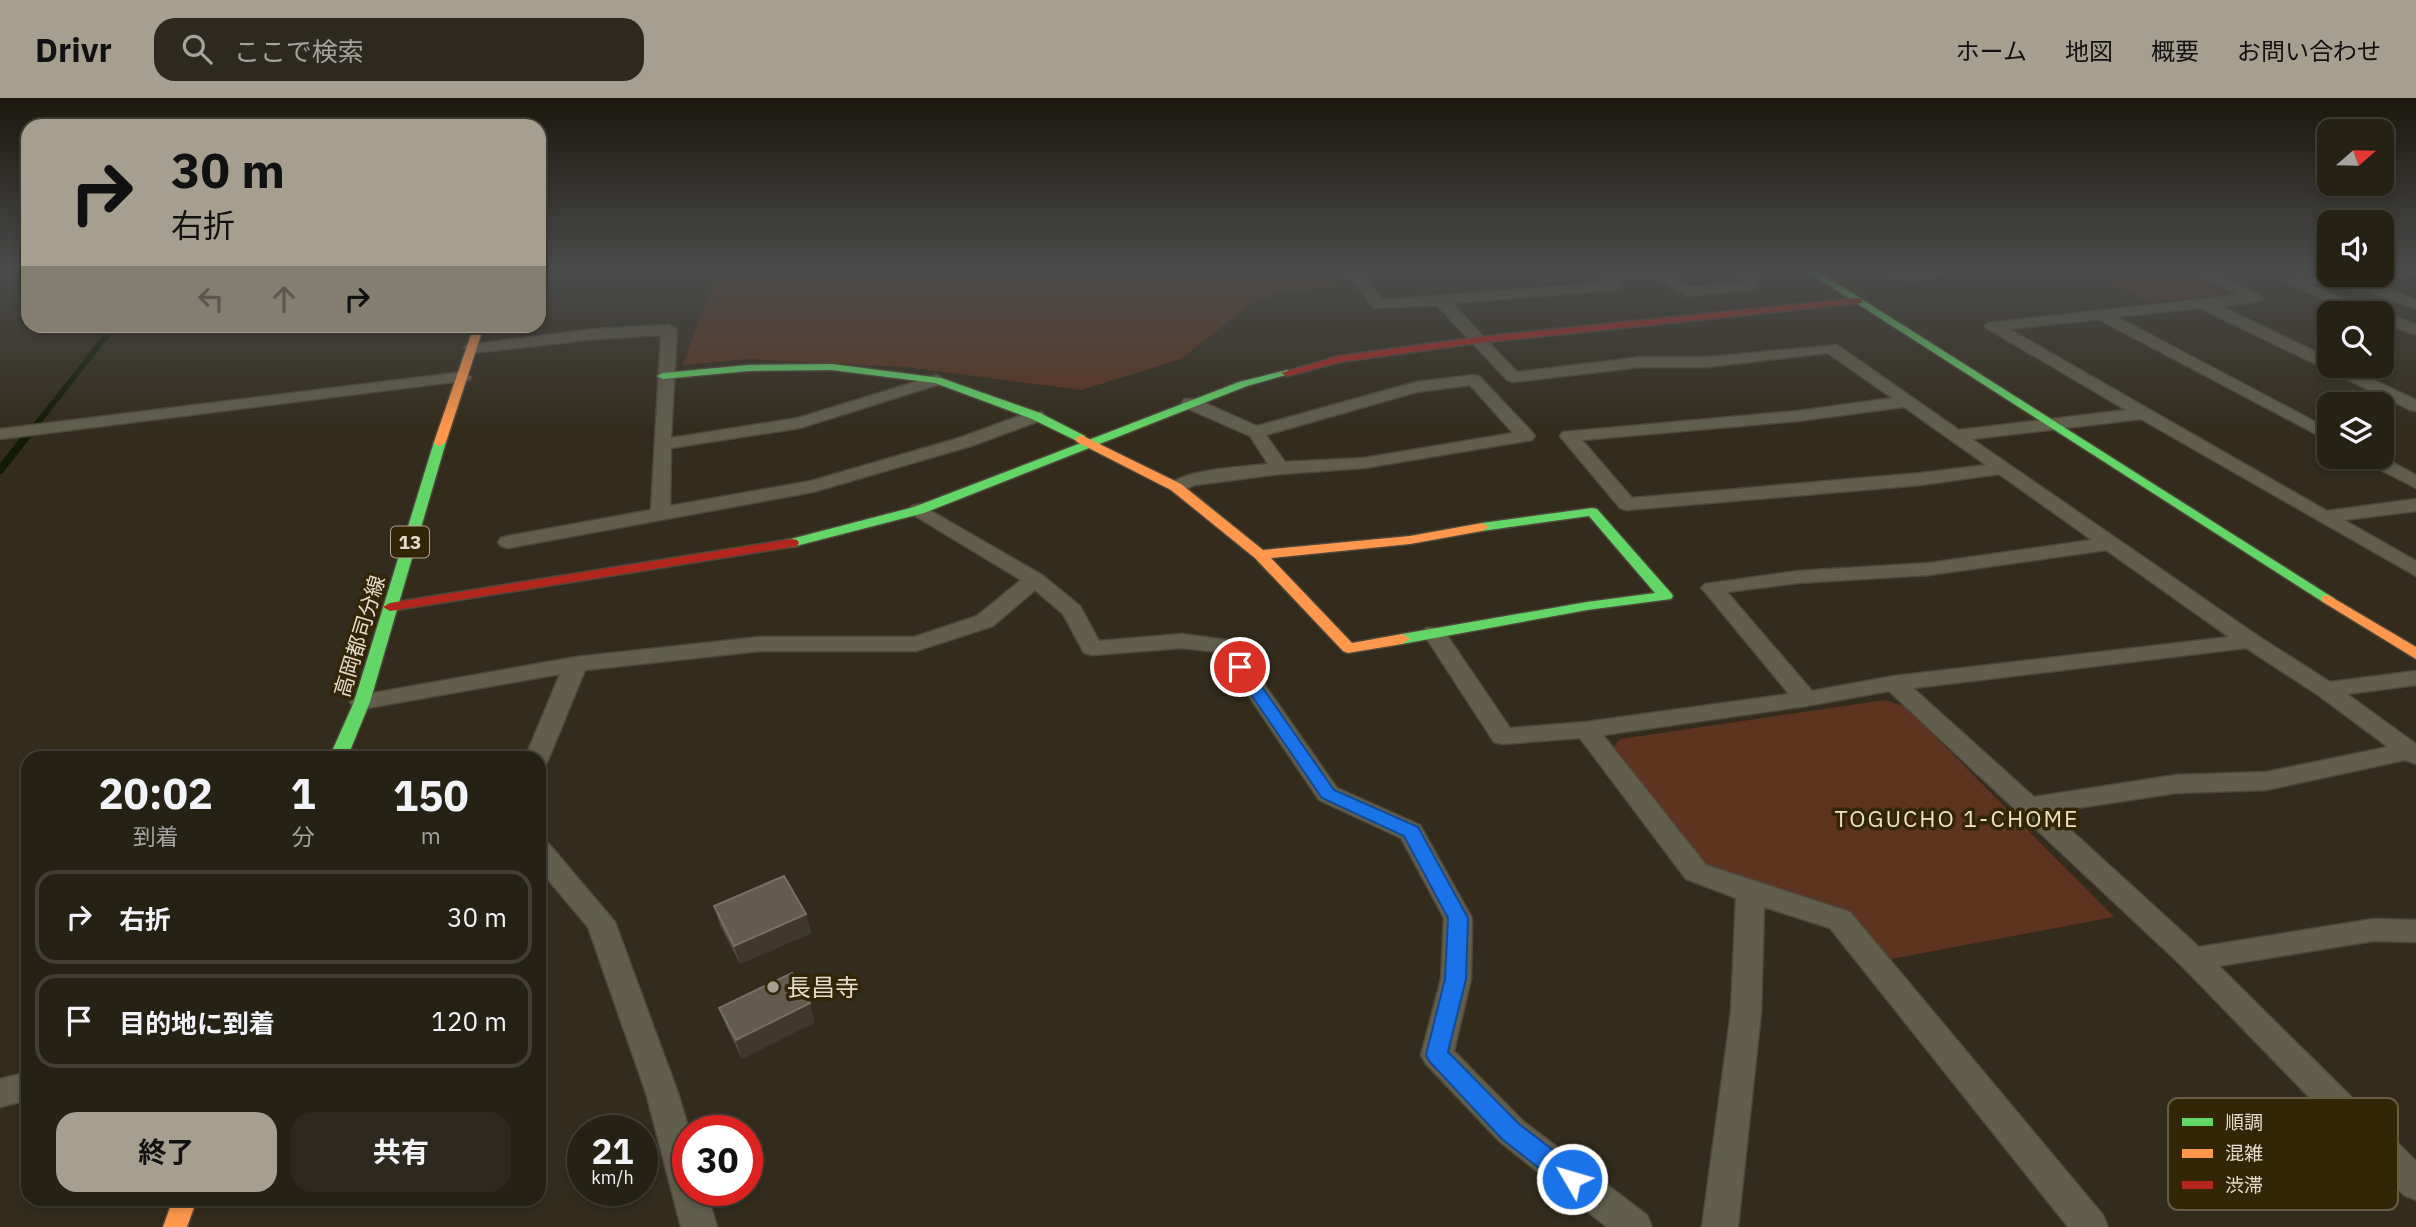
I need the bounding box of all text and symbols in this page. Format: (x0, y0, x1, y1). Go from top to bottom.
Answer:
search box (154, 18, 644, 81)
text: Drivr (35, 28, 112, 71)
icon: search (178, 30, 216, 68)
text: ここで検索 (234, 34, 364, 68)
text: ホーム (1956, 35, 2027, 67)
text: 地図 (2065, 35, 2113, 67)
text: 概要 (2151, 35, 2199, 67)
text: お問い合わせ (2237, 35, 2381, 67)
north arrow (2317, 119, 2394, 196)
map controls (2317, 119, 2394, 469)
text: 30 m (171, 138, 285, 201)
icon: right (56, 147, 147, 238)
text: 右折 (171, 204, 235, 246)
button: sound (2317, 210, 2394, 287)
icon: left (192, 280, 230, 318)
icon: ahead (265, 280, 303, 318)
icon: right (338, 280, 376, 318)
button: search (2317, 301, 2394, 378)
button: layers (2317, 392, 2394, 469)
road number: 13 (391, 526, 429, 558)
street label: 高岡都司分線 (327, 572, 391, 700)
pin (1210, 637, 1270, 697)
icon: arrive (1221, 648, 1259, 686)
text: 20:02 (98, 766, 213, 821)
text: 1 (290, 766, 316, 821)
text: 150 (393, 768, 469, 823)
district label: TOGUCHO 1-CHOME (1834, 803, 2080, 833)
text: m (421, 820, 441, 850)
text: 到着 (133, 821, 179, 851)
text: 分 (292, 821, 315, 851)
icon: right (60, 898, 98, 936)
text: 30 m (447, 900, 507, 934)
text: 右折 (119, 902, 171, 936)
place label: 長昌寺 (787, 971, 859, 1003)
marker: 長昌寺 (765, 979, 781, 995)
icon: arrive (60, 1002, 98, 1040)
text: 120 m (431, 1004, 507, 1038)
text: 目的地に到着 (119, 1006, 275, 1040)
legend (2168, 1098, 2398, 1210)
text: 順調 (2225, 1110, 2263, 1134)
button: 終了 (56, 1112, 277, 1192)
button: 共有 (291, 1112, 511, 1192)
speed limit sign: 30 (672, 1115, 763, 1206)
text: 21 (591, 1128, 634, 1174)
text: 混雑 (2225, 1141, 2263, 1165)
position arrow (1535, 1142, 1609, 1216)
text: km/h (591, 1166, 634, 1189)
text: 渋滞 (2225, 1173, 2263, 1197)

